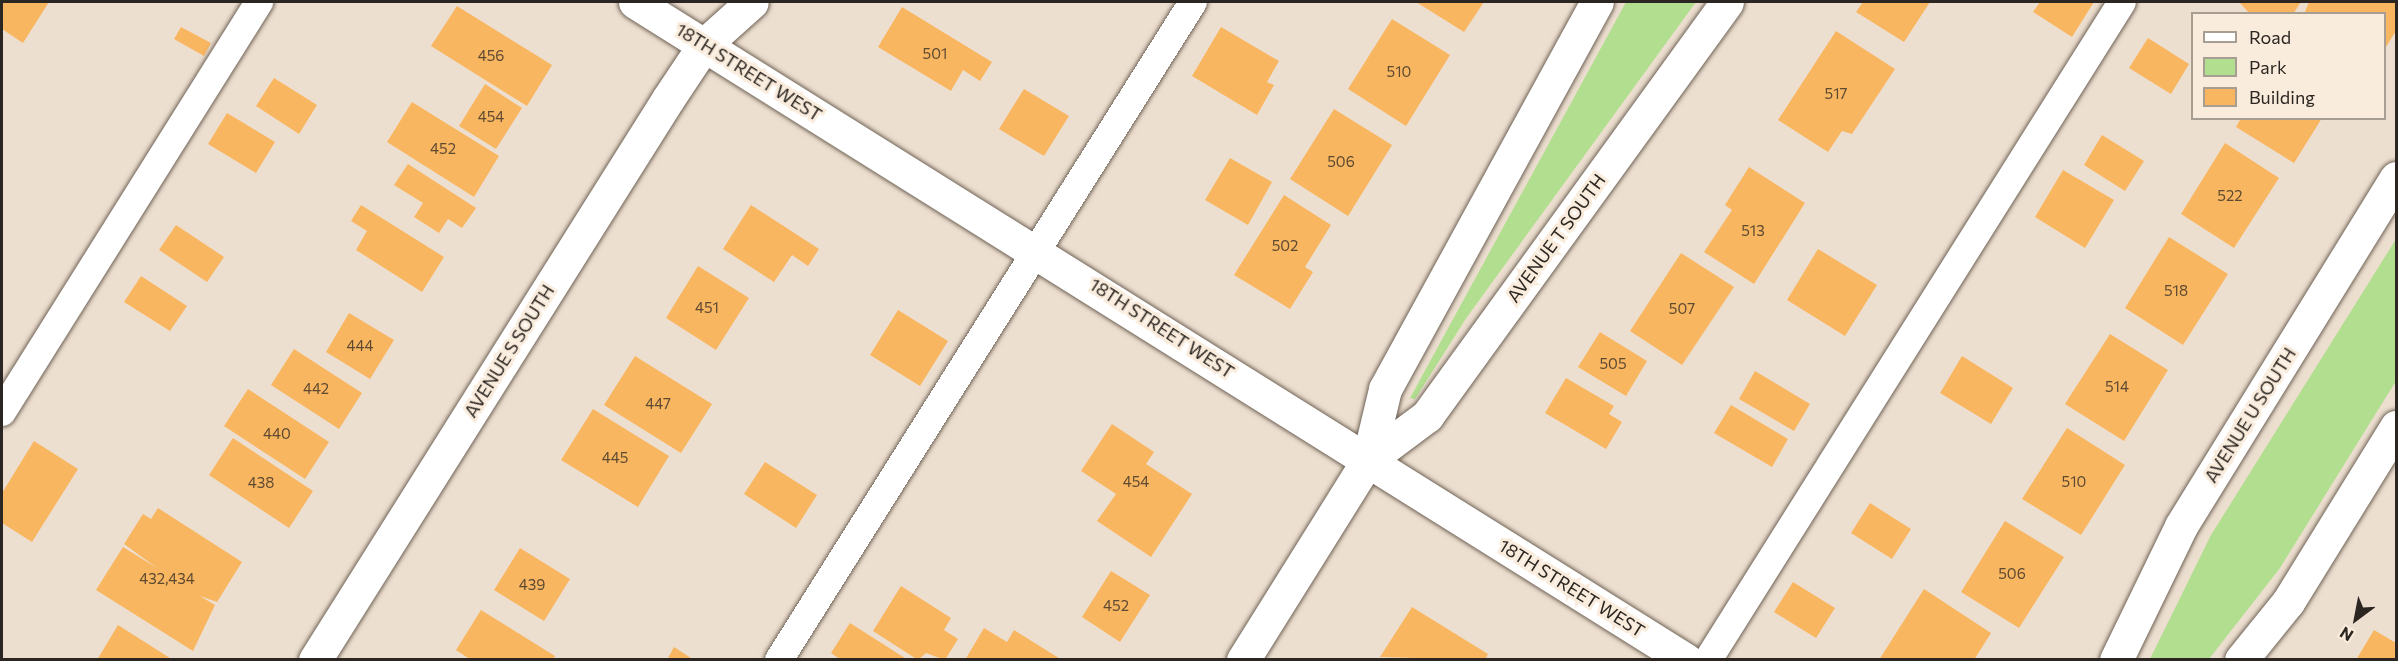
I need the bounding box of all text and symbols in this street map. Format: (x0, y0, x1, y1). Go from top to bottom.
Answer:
legend (2191, 12, 2386, 120)
street label: 18TH STREET WEST (672, 18, 826, 126)
text: Road (2249, 26, 2291, 48)
house number: 501 (923, 45, 947, 63)
house number: 456 (478, 47, 504, 65)
text: Park (2249, 56, 2287, 78)
house number: 510 (1387, 63, 1411, 81)
house number: 517 (1825, 85, 1847, 103)
text: Building (2249, 86, 2315, 108)
house number: 454 (478, 108, 504, 126)
house number: 452 (430, 140, 456, 158)
house number: 506 (1327, 153, 1355, 171)
street label: AVENUE T SOUTH (1502, 170, 1610, 306)
house number: 522 (2217, 187, 2243, 205)
house number: 513 (1741, 222, 1765, 240)
house number: 502 (1272, 237, 1298, 255)
street label: 18TH STREET WEST (1086, 273, 1238, 383)
street label: AVENUE S SOUTH (459, 281, 559, 421)
house number: 518 (2164, 282, 2188, 300)
house number: 451 (695, 299, 719, 317)
house number: 507 (1669, 300, 1695, 318)
house number: 444 (347, 337, 373, 355)
street label: AVENUE U SOUTH (2200, 344, 2300, 486)
house number: 505 (1599, 355, 1627, 373)
house number: 514 (2105, 378, 2129, 396)
house number: 442 (303, 380, 329, 398)
house number: 447 (645, 395, 671, 413)
house number: 440 (263, 425, 291, 443)
house number: 445 (602, 449, 628, 467)
house number: 454 (1123, 473, 1149, 491)
house number: 510 (2062, 473, 2086, 491)
house number: 438 (248, 474, 274, 492)
street label: 18TH STREET WEST (1495, 534, 1649, 642)
house number: 506 (1998, 565, 2026, 583)
house number: 432,434 (139, 570, 195, 588)
house number: 439 (519, 576, 545, 594)
north arrow (2326, 589, 2386, 649)
house number: 452 (1103, 597, 1129, 615)
text: N (2336, 623, 2356, 646)

